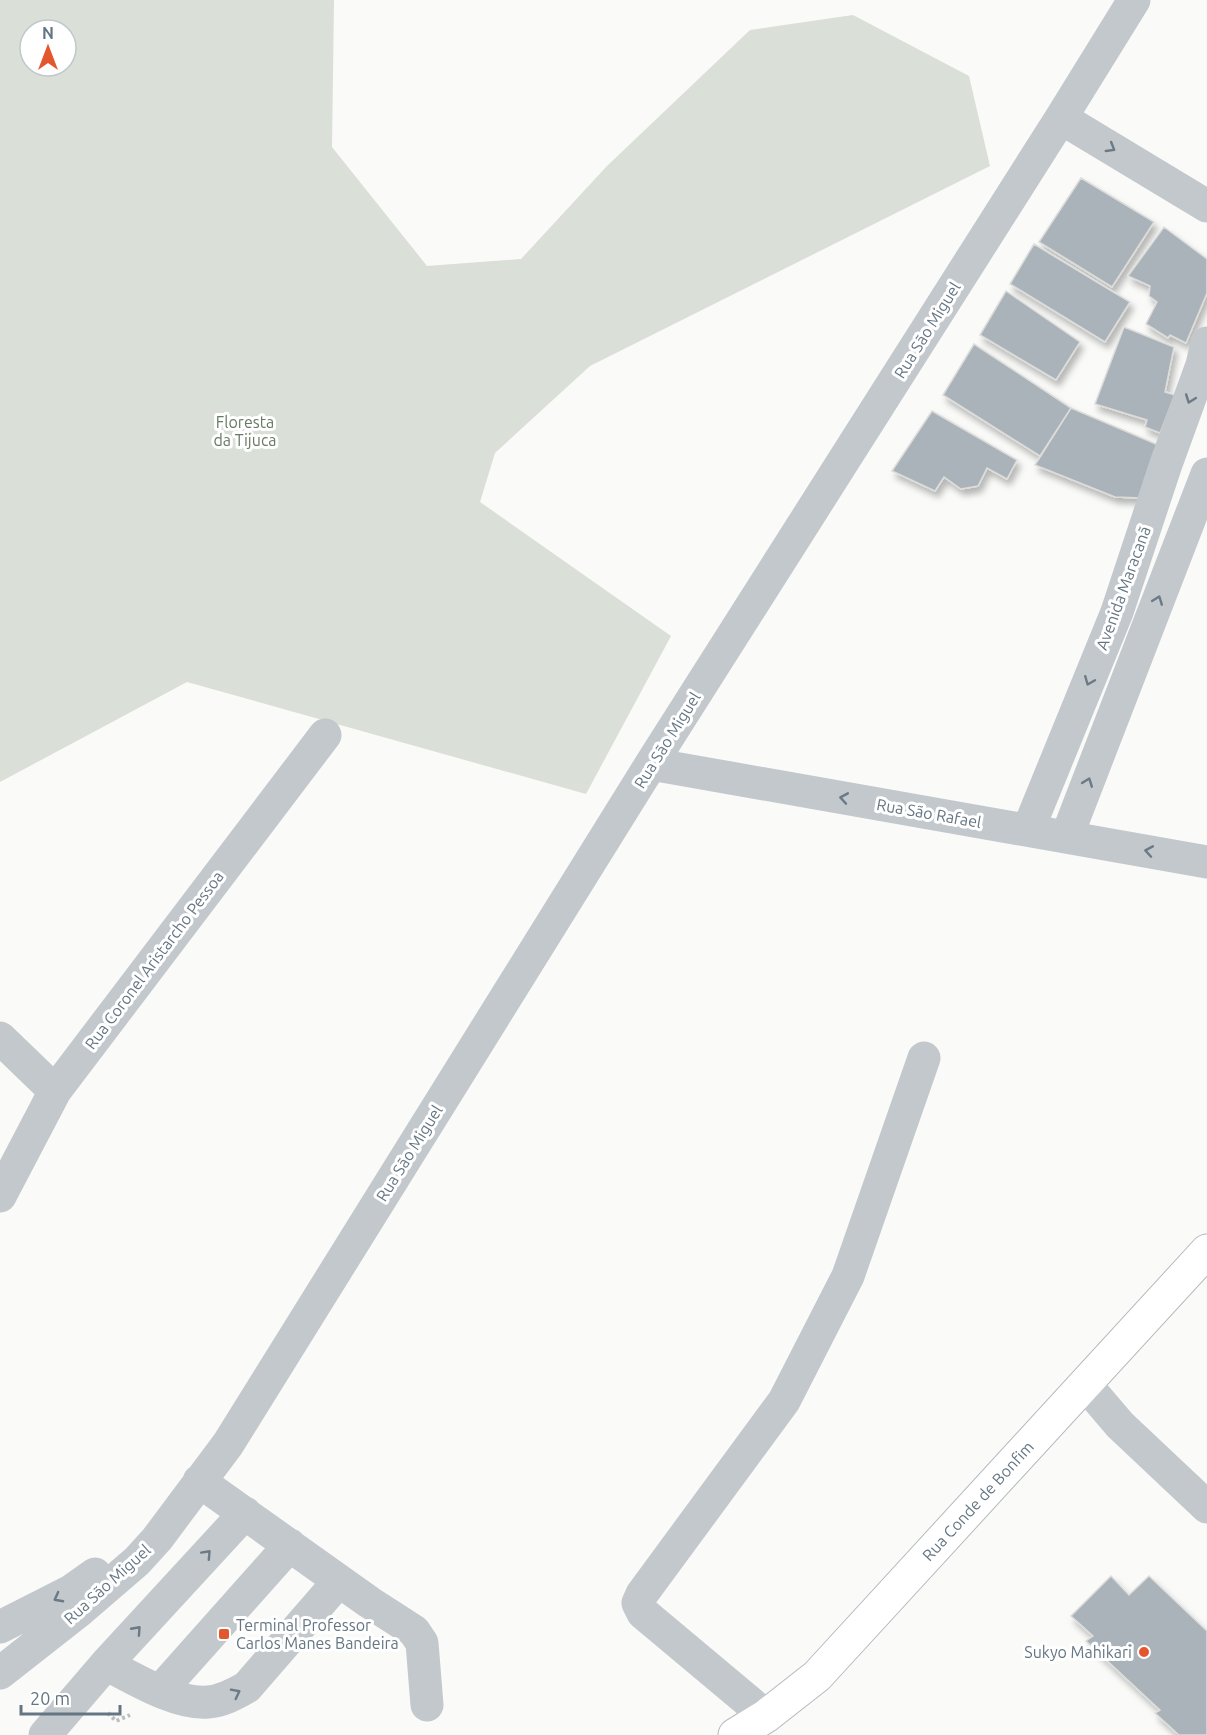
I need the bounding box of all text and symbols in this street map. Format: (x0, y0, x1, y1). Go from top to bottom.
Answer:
north arrow (18, 18, 78, 78)
text: N (42, 24, 54, 42)
one-way arrow (1105, 141, 1115, 153)
street label: Rua São Miguel (890, 279, 964, 381)
one-way arrow (1185, 393, 1197, 404)
park label: Floresta da Tijuca (213, 413, 277, 449)
street label: Avenida Maracanã (1092, 524, 1154, 652)
one-way arrow (1151, 595, 1164, 606)
one-way arrow (1084, 675, 1096, 686)
street label: Rua São Miguel (630, 689, 704, 791)
one-way arrow (1081, 777, 1093, 788)
one-way arrow (839, 792, 849, 804)
street label: Rua São Rafael (875, 795, 983, 831)
one-way arrow (1145, 845, 1155, 858)
street label: Rua Coronel Aristarcho Pessoa (81, 867, 227, 1053)
street label: Rua São Miguel (372, 1102, 446, 1204)
street label: Rua Conde de Bonfim (919, 1437, 1037, 1564)
street label: Rua São Miguel (60, 1541, 154, 1627)
one-way arrow (199, 1551, 210, 1562)
one-way arrow (54, 1591, 64, 1602)
place label: Terminal Professor Carlos Manes Bandeira (236, 1616, 399, 1652)
one-way arrow (130, 1626, 141, 1637)
marker: Terminal Professor Carlos Manes Bandeira (217, 1627, 231, 1641)
place label: Sukyo Mahikari (1024, 1643, 1132, 1661)
marker: Sukyo Mahikari (1137, 1645, 1151, 1659)
scale bar (21, 1678, 120, 1716)
text: 20 m (30, 1688, 70, 1708)
one-way arrow (230, 1688, 241, 1700)

